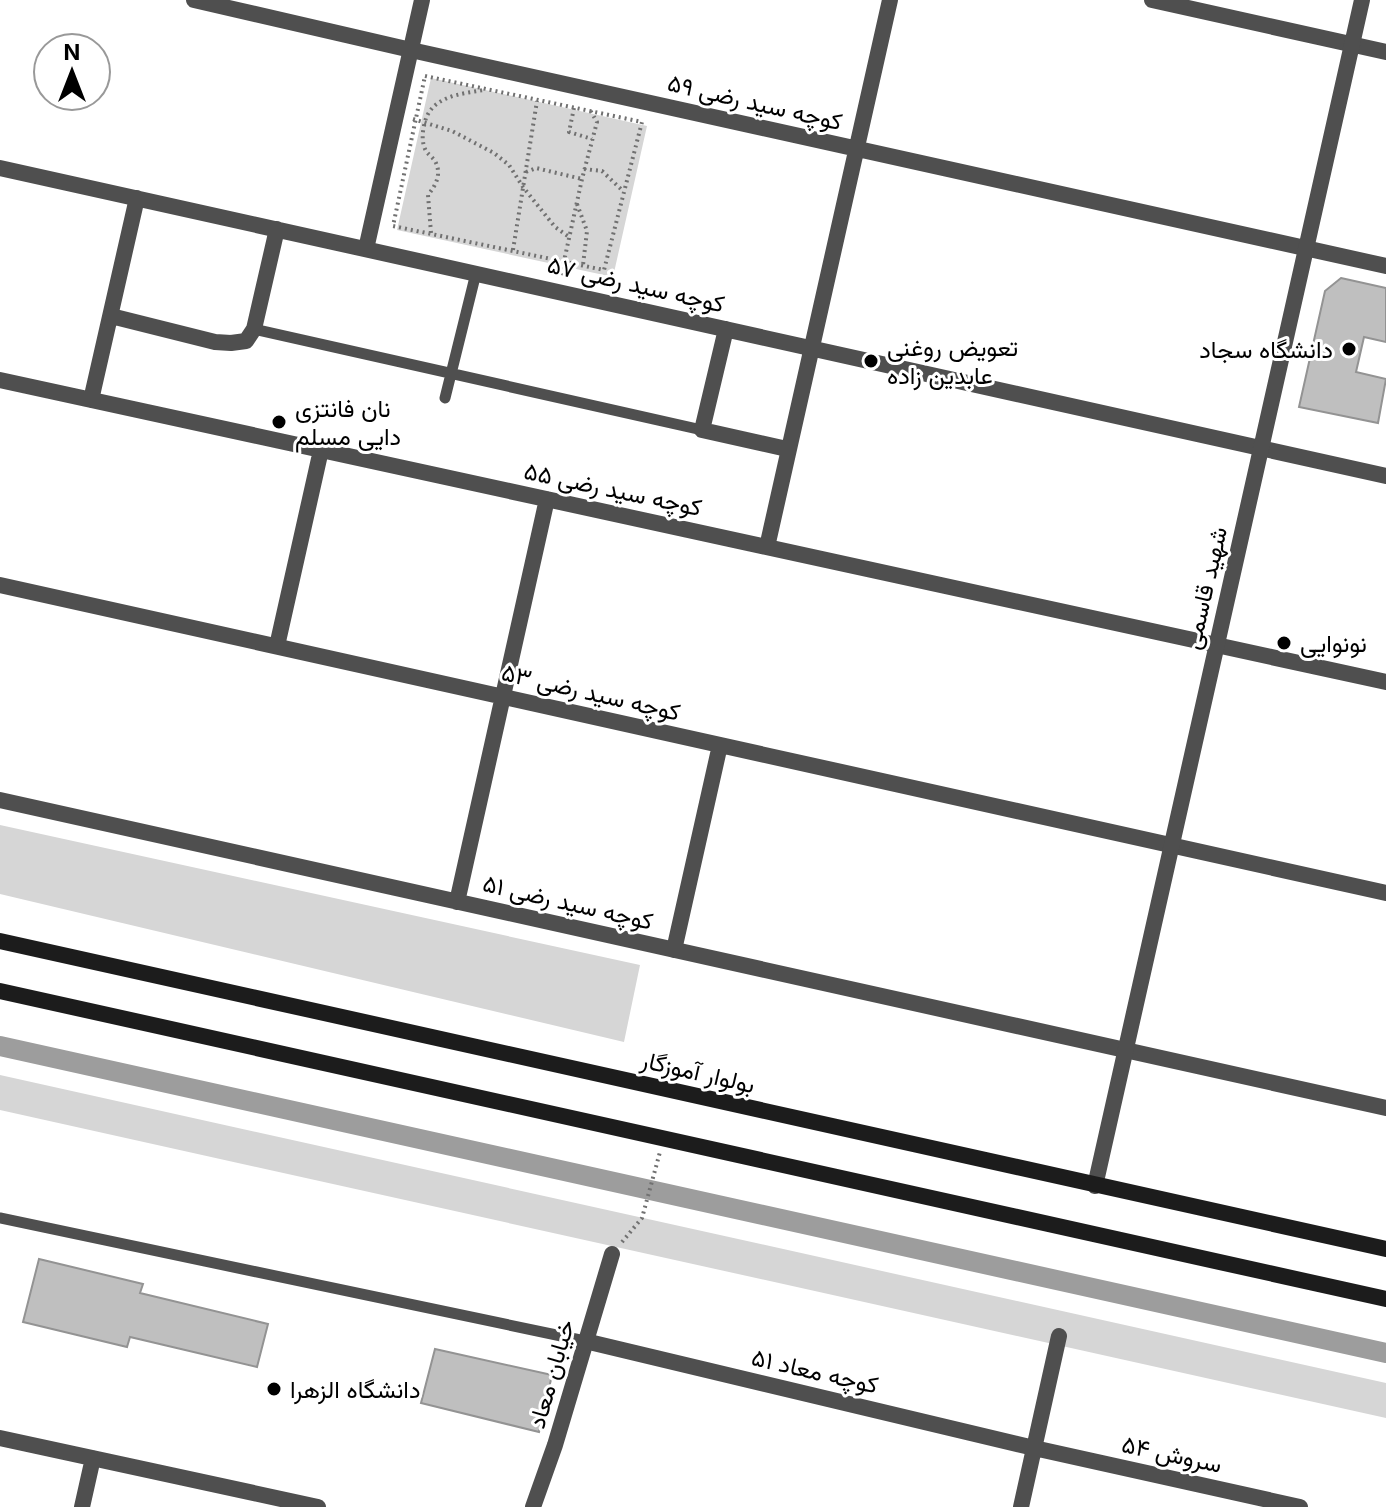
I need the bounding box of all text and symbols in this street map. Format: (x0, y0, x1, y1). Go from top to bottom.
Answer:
north arrow (32, 32, 112, 112)
text: N (64, 39, 80, 65)
street label: کوچه سید رضی ۵۹ (664, 68, 845, 138)
street label: کوچه سید رضی ۵۷ (544, 250, 727, 320)
place label: تعویض روغنی عابدین زاده (887, 333, 1018, 391)
place label: دانشگاه سجاد (1199, 335, 1333, 364)
marker: دانشگاه سجاد (1340, 340, 1358, 358)
marker: تعویض روغنی عابدین زاده (862, 352, 880, 370)
place label: نان فانتزی دایی مسلم (295, 394, 401, 453)
marker: نان فانتزی دایی مسلم (270, 413, 288, 431)
street label: کوچه سید رضی ۵۵ (521, 456, 704, 524)
street label: شهید قاسمی (1177, 524, 1234, 652)
place label: نونوایی (1300, 629, 1367, 659)
marker: نونوایی (1275, 634, 1293, 652)
street label: کوچه سید رضی ۵۳ (498, 657, 683, 729)
street label: کوچه سید رضی ۵۱ (480, 868, 656, 938)
street label: بولوار آموزگار (637, 1045, 758, 1100)
street label: خیابان معاد (522, 1316, 580, 1432)
street label: کوچه معاد ۵۱ (749, 1342, 881, 1402)
place label: دانشگاه الزهرا (290, 1375, 420, 1405)
marker: دانشگاه الزهرا (265, 1380, 283, 1398)
street label: سروش ۵۴ (1119, 1429, 1225, 1480)

